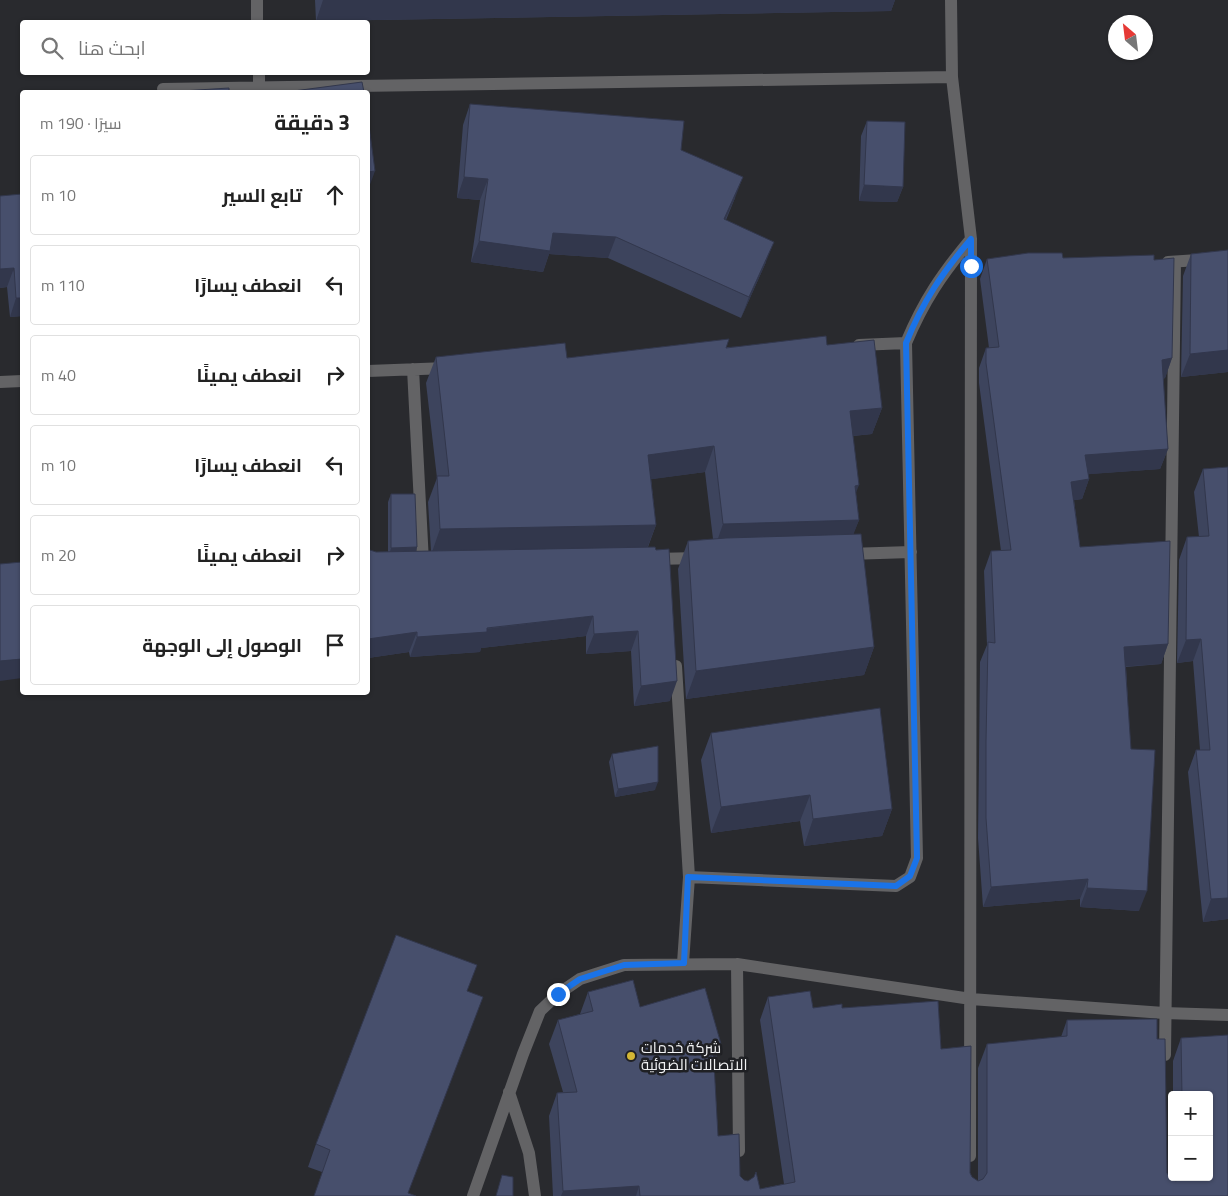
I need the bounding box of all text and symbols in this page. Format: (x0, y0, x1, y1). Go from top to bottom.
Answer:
north arrow (1108, 15, 1153, 60)
search box (20, 20, 370, 75)
text: ابحث هنا (78, 33, 146, 62)
icon: search (38, 34, 66, 62)
text: 3 دقيقة (274, 106, 350, 138)
text: سيرًا · 190 m (40, 111, 121, 135)
text: تابع السير (222, 180, 302, 209)
icon: ahead (321, 181, 349, 209)
text: 10 m (41, 183, 76, 207)
route start (960, 255, 983, 278)
text: انعطف يسارًا (194, 270, 302, 299)
icon: left (321, 271, 349, 299)
text: 110 m (41, 273, 85, 297)
text: انعطف يمينًا (197, 360, 302, 389)
icon: right (321, 361, 349, 389)
text: 40 m (41, 363, 76, 387)
text: انعطف يسارًا (194, 450, 302, 479)
icon: left (321, 451, 349, 479)
text: 10 m (41, 453, 76, 477)
text: انعطف يمينًا (197, 540, 302, 569)
icon: right (321, 541, 349, 569)
text: 20 m (41, 543, 76, 567)
text: الوصول إلى الوجهة (142, 630, 302, 659)
icon: arrive (321, 631, 349, 659)
route end (547, 983, 570, 1006)
place label: شركة خدمات الاتصالات الضوئية (641, 1036, 747, 1076)
marker: شركة خدمات الاتصالات الضوئية (625, 1050, 637, 1062)
map controls (1168, 1091, 1213, 1181)
button: + (1168, 1091, 1213, 1136)
button: − (1168, 1136, 1213, 1181)

